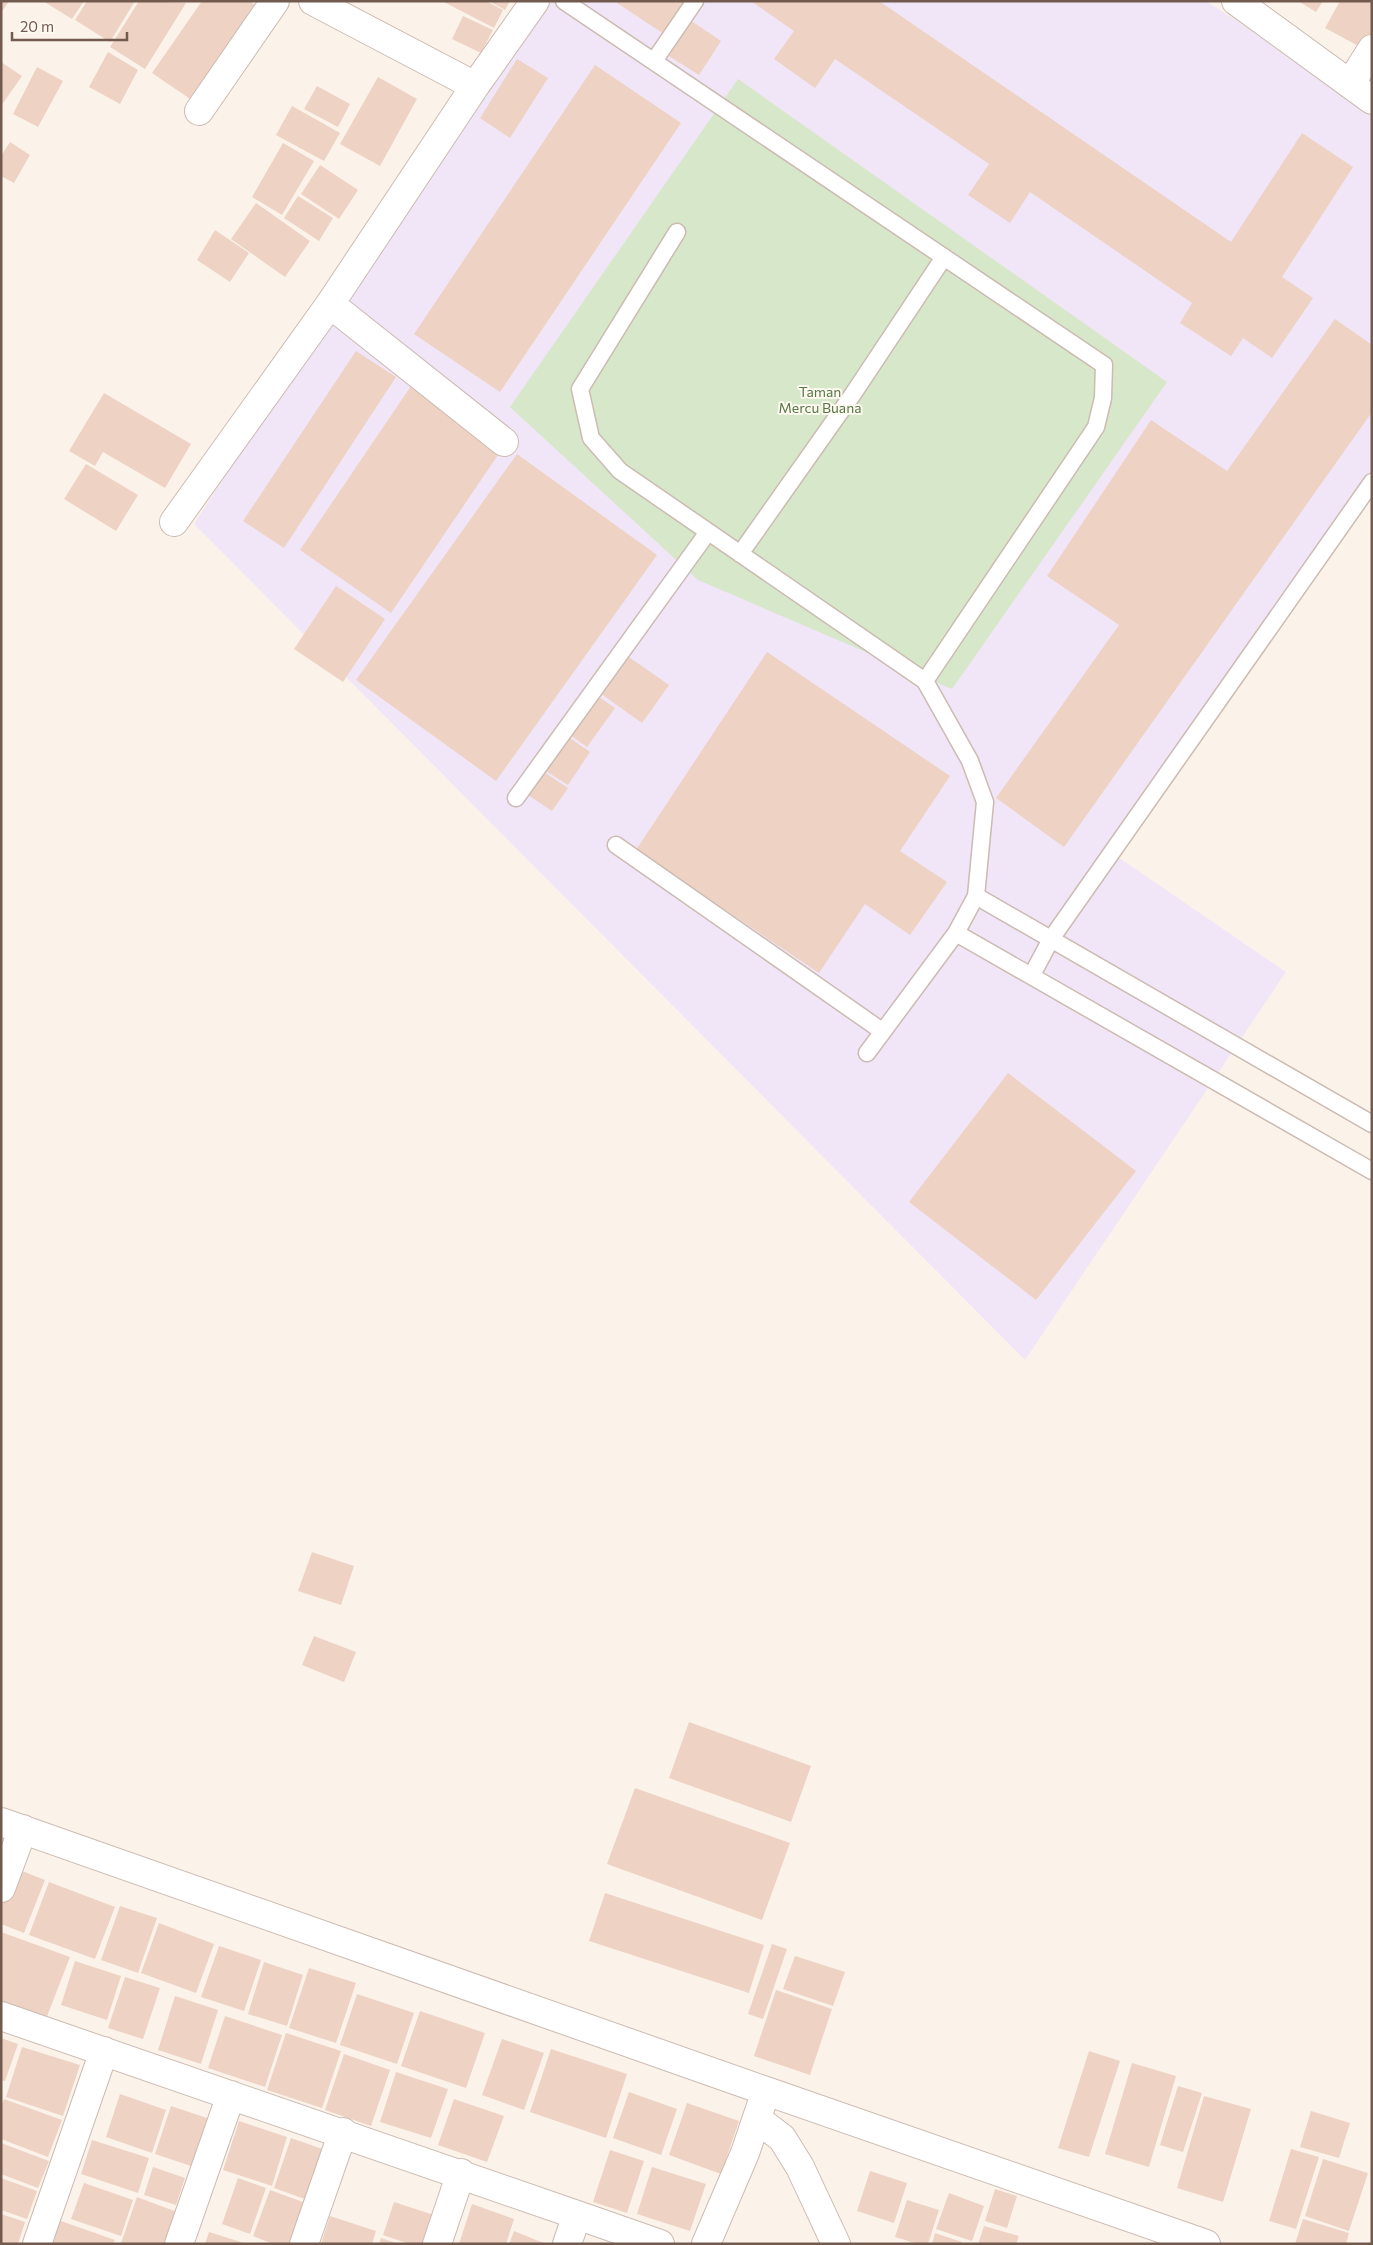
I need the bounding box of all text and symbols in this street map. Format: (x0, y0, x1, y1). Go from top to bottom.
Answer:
scale bar (12, 10, 128, 42)
text: 20 m (20, 17, 54, 35)
park label: Taman Mercu Buana (778, 383, 862, 416)

